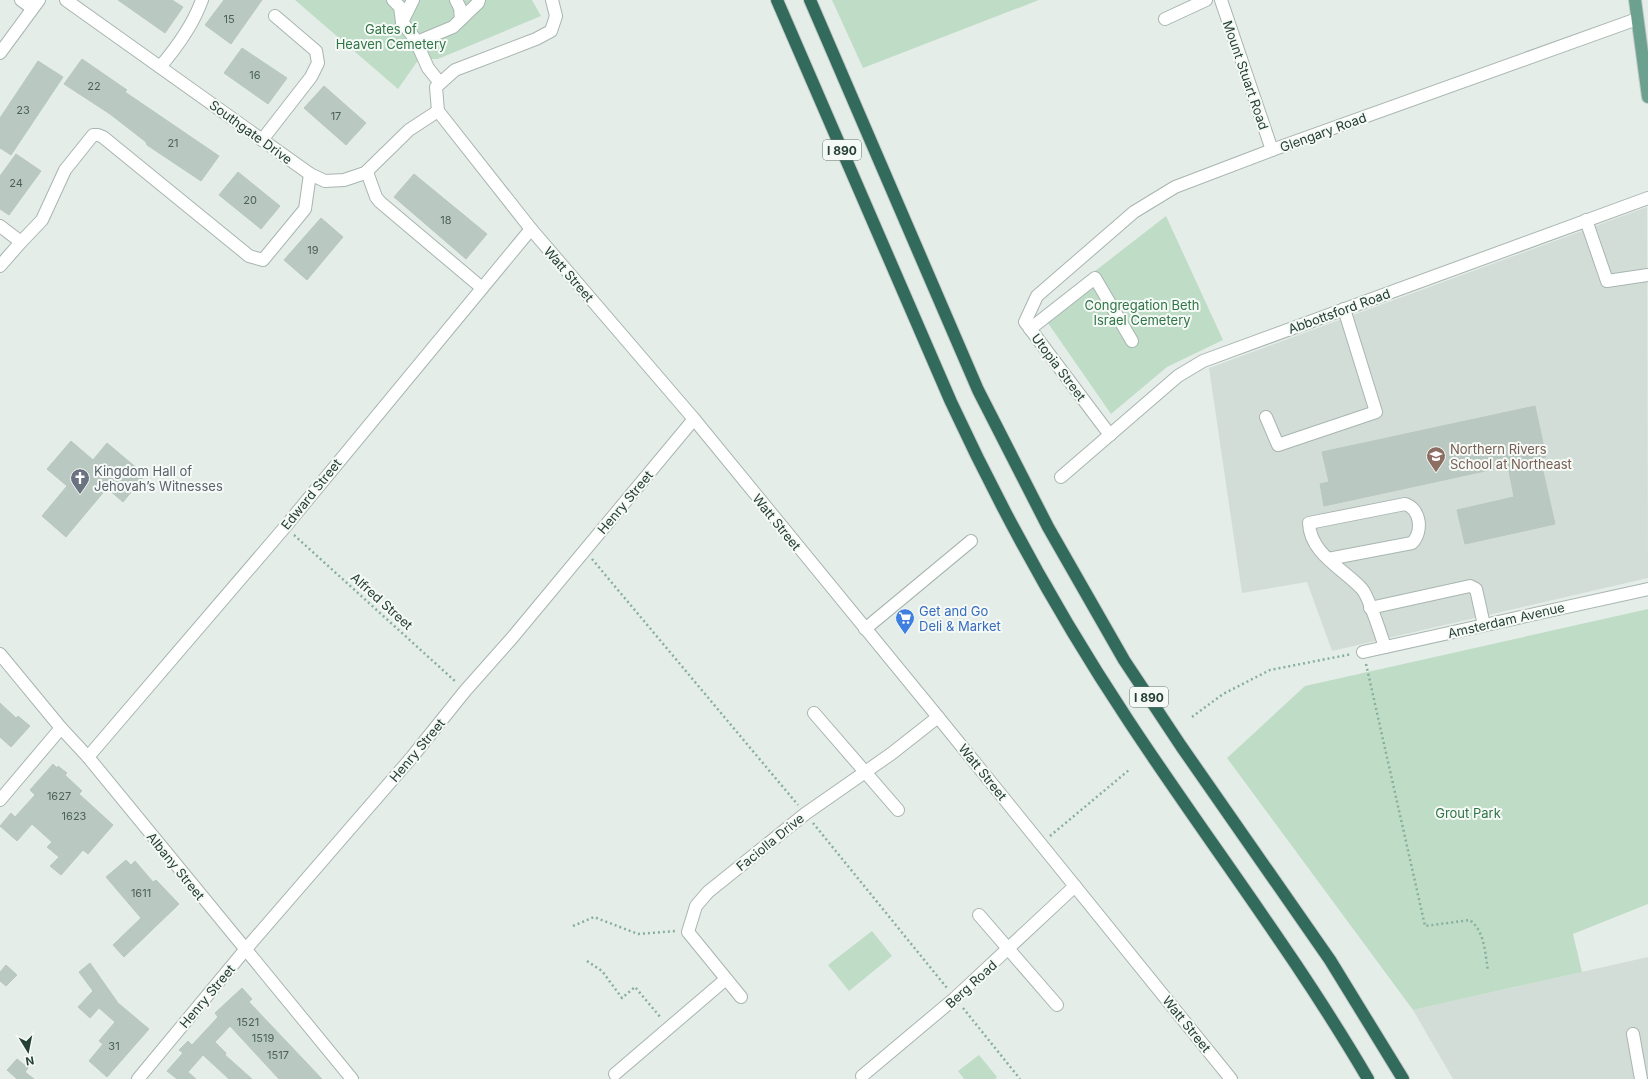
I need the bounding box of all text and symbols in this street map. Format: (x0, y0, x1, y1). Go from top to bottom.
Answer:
house number: 15 (223, 12, 235, 26)
street label: Mount Stuart Road (1220, 18, 1272, 132)
park label: Gates of Heaven Cemetery (336, 21, 446, 52)
house number: 16 (249, 68, 261, 82)
house number: 22 (87, 79, 101, 93)
street label: Southgate Drive (206, 97, 296, 167)
house number: 23 (16, 103, 30, 117)
house number: 17 (331, 109, 341, 123)
street label: Glengary Road (1278, 109, 1368, 155)
house number: 21 (167, 136, 179, 150)
road number: I 890 (823, 140, 861, 160)
house number: 24 (9, 176, 23, 190)
house number: 20 (243, 193, 257, 207)
house number: 18 (440, 213, 452, 227)
house number: 19 (307, 243, 319, 257)
street label: Watt Street (541, 243, 597, 305)
street label: Abbottsford Road (1286, 285, 1392, 337)
park label: Congregation Beth Israel Cemetery (1084, 297, 1200, 328)
street label: Utopia Street (1028, 330, 1090, 404)
place label: Northern Rivers School at Northeast (1450, 441, 1572, 472)
school or university icon: Northern Rivers School at Northeast (1425, 445, 1447, 473)
street label: Edward Street (278, 455, 344, 533)
place label: Kingdom Hall of Jehovah’s Witnesses (94, 463, 223, 494)
church icon: Kingdom Hall of Jehovah’s Witnesses (69, 467, 91, 495)
street label: Henry Street (594, 467, 656, 537)
street label: Watt Street (749, 491, 805, 553)
street label: Alfred Street (348, 569, 416, 633)
street label: Amsterdam Avenue (1446, 599, 1566, 641)
place label: Get and Go Deli & Market (919, 603, 1001, 634)
supermarket icon: Get and Go Deli & Market (894, 607, 916, 635)
road number: I 890 (1130, 687, 1168, 707)
street label: Henry Street (386, 715, 448, 785)
street label: Watt Street (955, 741, 1011, 803)
house number: 1627 (47, 789, 71, 803)
park label: Grout Park (1435, 805, 1501, 821)
house number: 1623 (62, 809, 87, 823)
street label: Faciolla Drive (733, 810, 807, 874)
street label: Albany Street (144, 829, 208, 903)
house number: 1611 (131, 886, 151, 900)
street label: Berg Road (942, 957, 1000, 1011)
street label: Henry Street (176, 961, 238, 1031)
street label: Watt Street (1159, 993, 1215, 1055)
house number: 1521 (237, 1015, 259, 1029)
north arrow (8, 1031, 48, 1071)
house number: 1519 (252, 1031, 274, 1045)
house number: 31 (108, 1039, 120, 1053)
house number: 1517 (267, 1048, 289, 1062)
text: N (24, 1053, 35, 1068)

